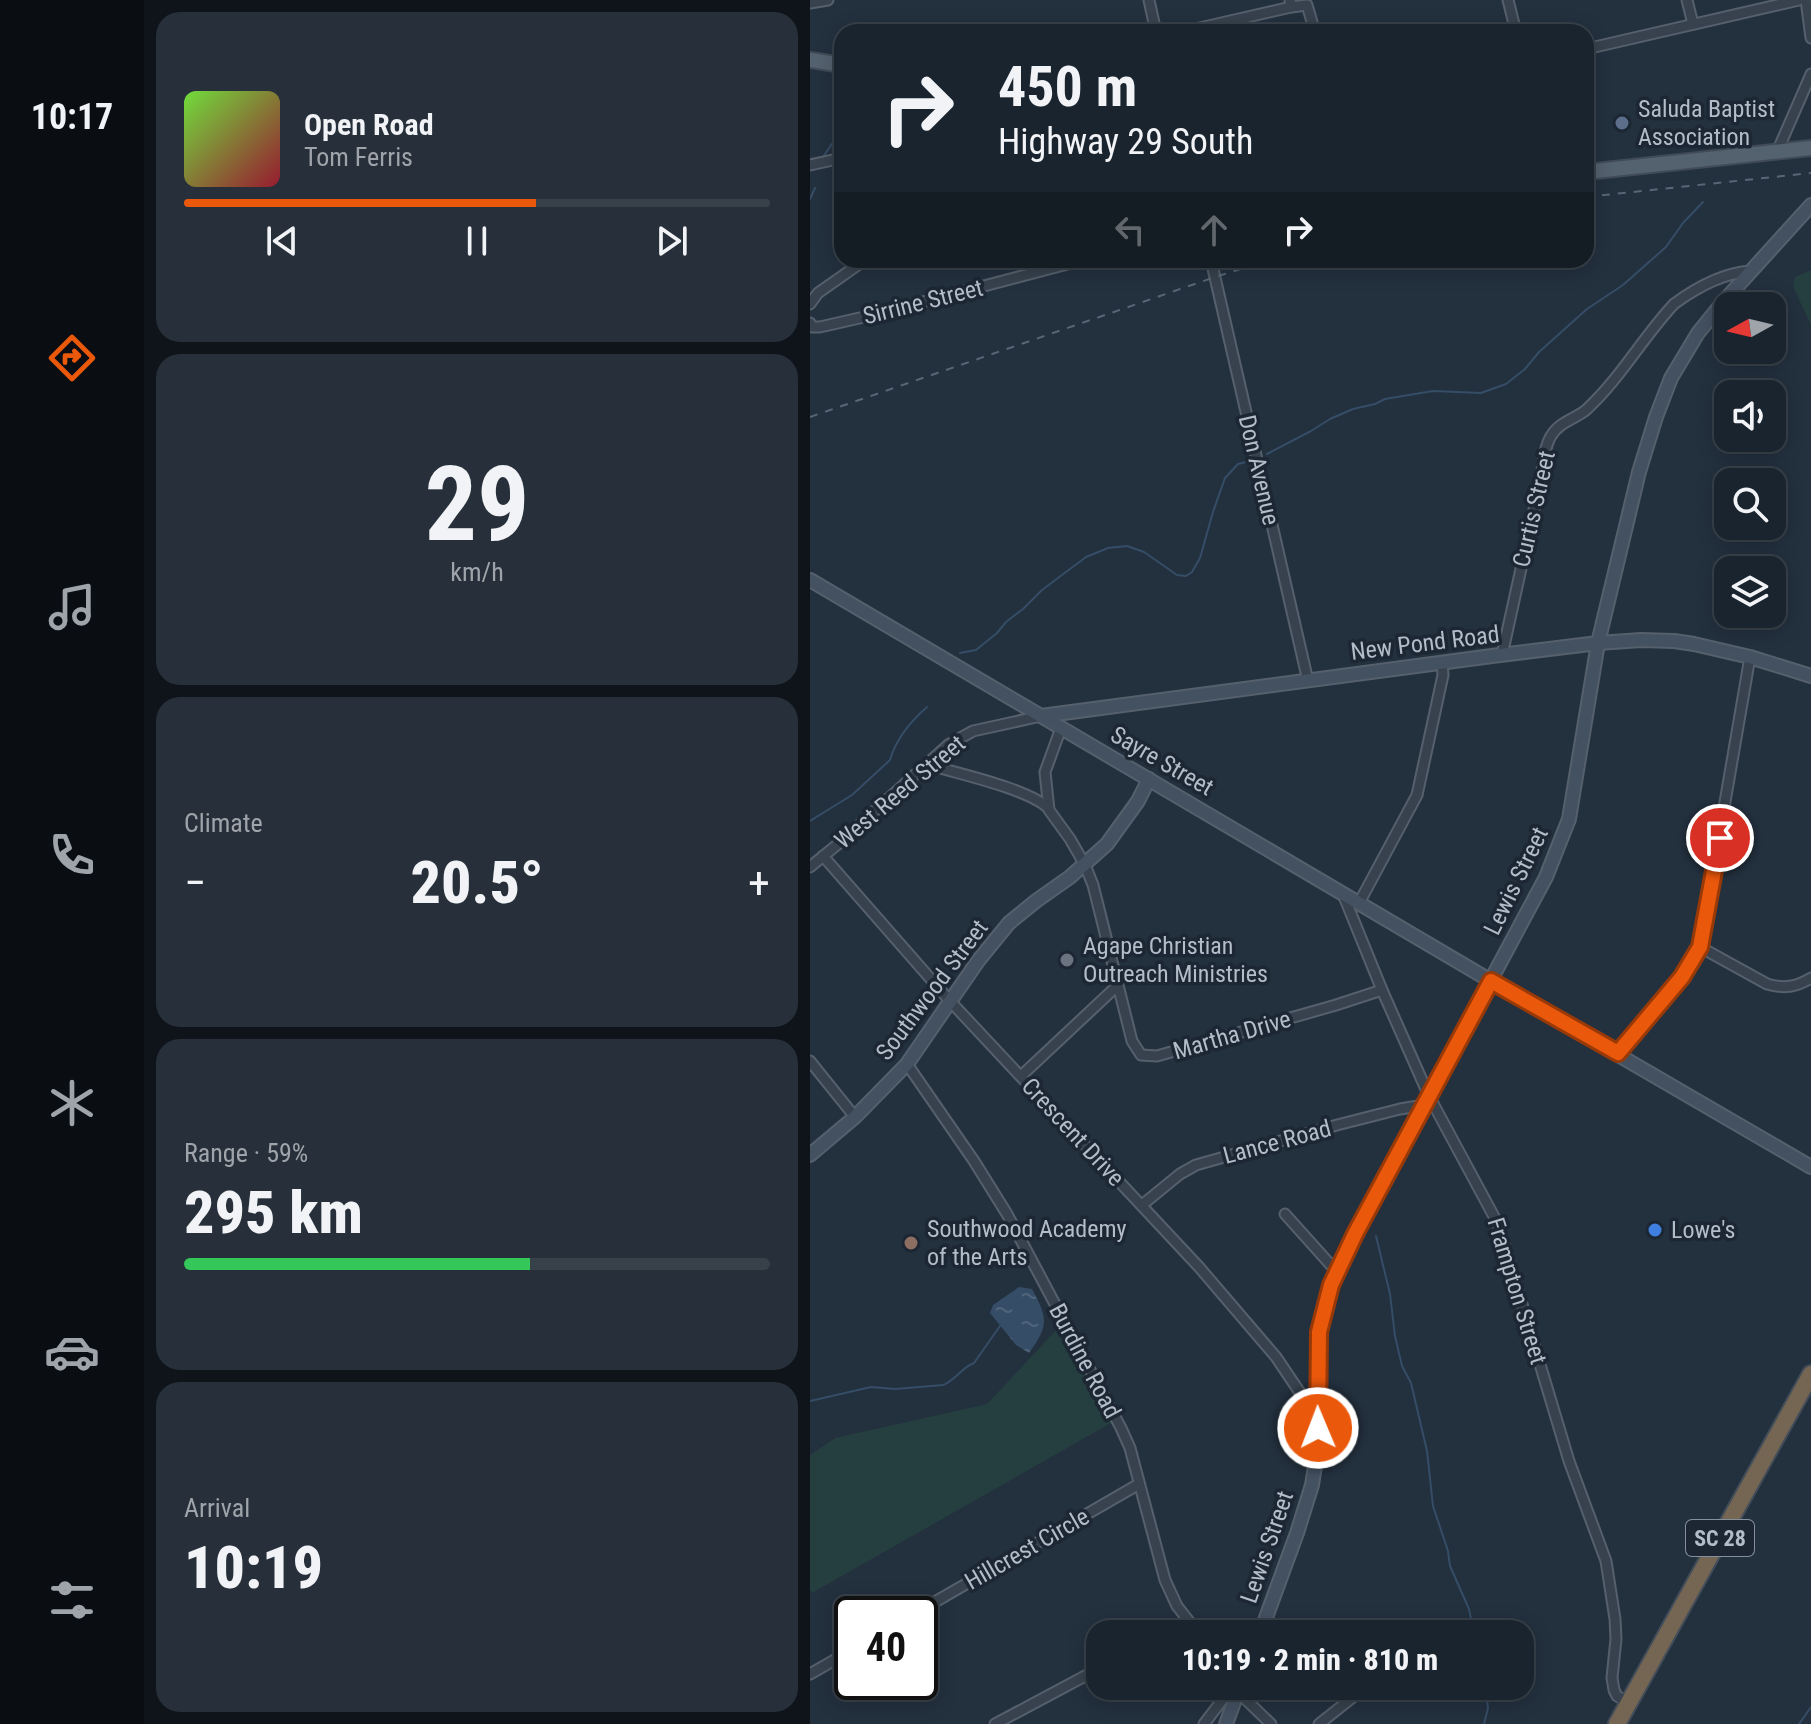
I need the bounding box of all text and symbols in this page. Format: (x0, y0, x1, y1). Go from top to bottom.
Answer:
text: 450 m (998, 54, 1137, 120)
icon: right (866, 56, 970, 160)
place label: Saluda Baptist Association (1638, 95, 1775, 151)
text: 10:17 (31, 96, 113, 138)
text: Open Road (304, 107, 434, 142)
marker: Saluda Baptist Association (1613, 114, 1631, 132)
text: Highway 29 South (998, 121, 1253, 163)
text: Tom Ferris (304, 142, 413, 172)
icon: left (1108, 208, 1152, 252)
icon: ahead (1192, 208, 1236, 252)
icon: right (1276, 208, 1320, 252)
icon: previous (260, 219, 304, 263)
icon: pause (455, 219, 499, 263)
icon: next (650, 219, 694, 263)
street label: Sirrine Street (860, 274, 986, 330)
north arrow (1714, 292, 1786, 364)
map controls (1714, 292, 1786, 628)
icon: directions (44, 330, 100, 386)
button: sound (1714, 380, 1786, 452)
street label: Don Avenue (1233, 412, 1285, 528)
text: 29 (424, 444, 530, 565)
street label: Curtis Street (1507, 448, 1561, 570)
button: search (1714, 468, 1786, 540)
button: layers (1714, 556, 1786, 628)
text: km/h (450, 557, 504, 587)
icon: music (44, 579, 100, 635)
street label: New Pond Road (1349, 620, 1501, 666)
street label: Sayre Street (1106, 720, 1218, 802)
street label: West Reed Street (829, 729, 971, 855)
pin (1686, 804, 1754, 872)
text: Climate (184, 808, 263, 838)
icon: arrive (1698, 816, 1742, 860)
street label: Lewis Street (1478, 823, 1554, 939)
icon: phone (44, 827, 100, 883)
text: 20.5° (411, 847, 544, 918)
text: − (184, 857, 206, 909)
text: + (748, 857, 770, 909)
street label: Southwood Street (870, 914, 994, 1066)
place label: Agape Christian Outreach Ministries (1083, 932, 1268, 988)
marker: Agape Christian Outreach Ministries (1058, 951, 1076, 969)
street label: Martha Drive (1170, 1005, 1294, 1065)
street label: Crescent Drive (1016, 1072, 1130, 1192)
icon: climate (44, 1075, 100, 1131)
street label: Lance Road (1220, 1114, 1334, 1170)
text: Range · 59% (184, 1138, 308, 1168)
text: 295 km (184, 1177, 363, 1248)
street label: Frampton Street (1481, 1214, 1553, 1368)
place label: Southwood Academy of the Arts (927, 1215, 1127, 1271)
place label: Lowe's (1671, 1216, 1735, 1244)
marker: Lowe's (1646, 1221, 1664, 1239)
marker: Southwood Academy of the Arts (902, 1234, 920, 1252)
street label: Burdine Road (1043, 1299, 1127, 1423)
icon: car (44, 1324, 100, 1380)
position arrow (1276, 1386, 1360, 1470)
street label: Lewis Street (1235, 1487, 1299, 1607)
text: Arrival (184, 1493, 250, 1523)
street label: Hillcrest Circle (960, 1502, 1094, 1596)
road number: SC 28 (1686, 1520, 1754, 1556)
text: 10:19 (184, 1532, 323, 1603)
icon: filters (44, 1572, 100, 1628)
speed limit sign: 40 (834, 1596, 938, 1700)
text: 10:19 · 2 min · 810 m (1182, 1642, 1438, 1677)

